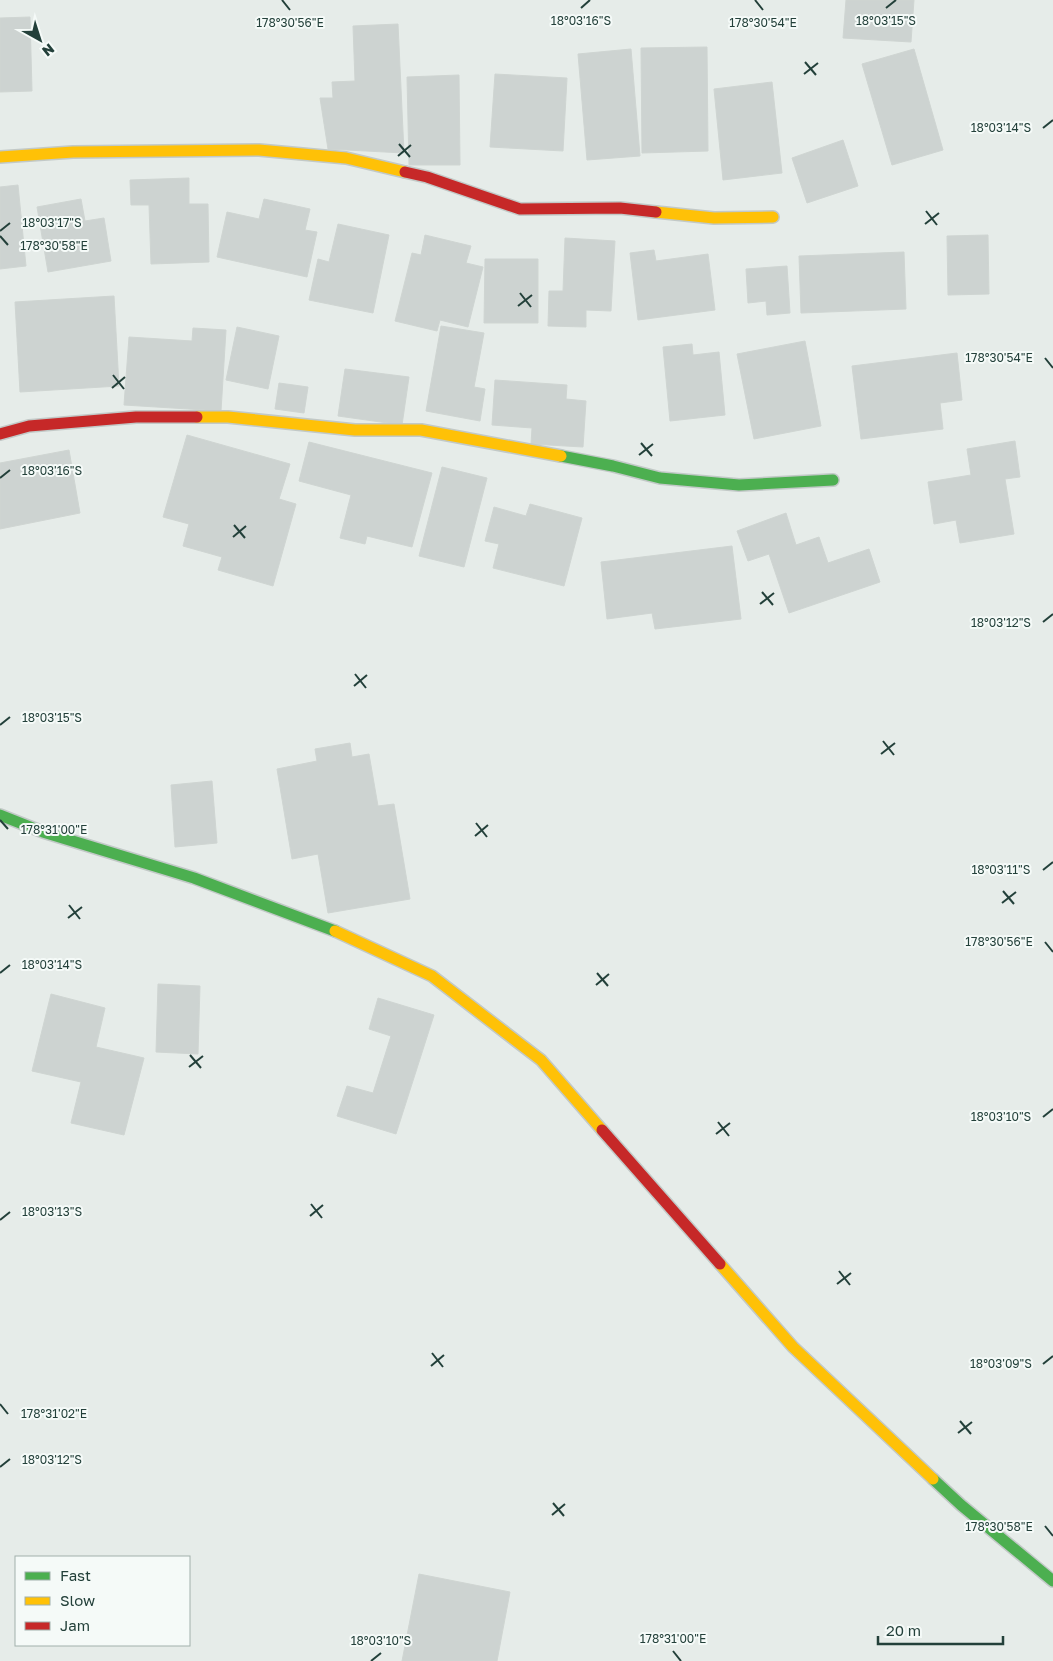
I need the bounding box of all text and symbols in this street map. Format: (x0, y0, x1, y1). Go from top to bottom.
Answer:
text: 18°03'16"S (551, 13, 611, 28)
text: 18°03'15"S (856, 13, 916, 28)
north arrow (15, 15, 65, 65)
text: 178°30'56"E (256, 15, 324, 30)
text: 178°30'54"E (729, 15, 797, 30)
text: N (39, 41, 58, 60)
text: 18°03'14"S (971, 120, 1032, 135)
text: 18°03'17"S (22, 215, 82, 230)
text: 178°30'58"E (20, 238, 88, 253)
text: 178°30'54"E (965, 350, 1033, 365)
text: 18°03'16"S (22, 463, 82, 478)
text: 18°03'12"S (971, 615, 1031, 630)
text: 18°03'15"S (22, 710, 82, 725)
text: 178°31'00"E (21, 822, 87, 837)
text: 18°03'11"S (972, 862, 1031, 877)
text: 178°30'56"E (965, 934, 1033, 949)
text: 18°03'14"S (22, 957, 83, 972)
text: 18°03'10"S (971, 1109, 1032, 1124)
text: 18°03'13"S (22, 1204, 82, 1219)
text: 18°03'09"S (970, 1356, 1032, 1371)
text: 178°31'02"E (21, 1406, 87, 1421)
text: 18°03'12"S (22, 1452, 82, 1467)
text: 178°30'58"E (965, 1519, 1033, 1534)
legend (15, 1556, 190, 1646)
text: Fast (60, 1566, 91, 1584)
text: Slow (60, 1591, 95, 1609)
scale bar (878, 1614, 1003, 1646)
text: Jam (60, 1616, 90, 1634)
text: 20 m (886, 1621, 921, 1639)
text: 178°31'00"E (640, 1631, 706, 1646)
text: 18°03'10"S (351, 1633, 412, 1648)

